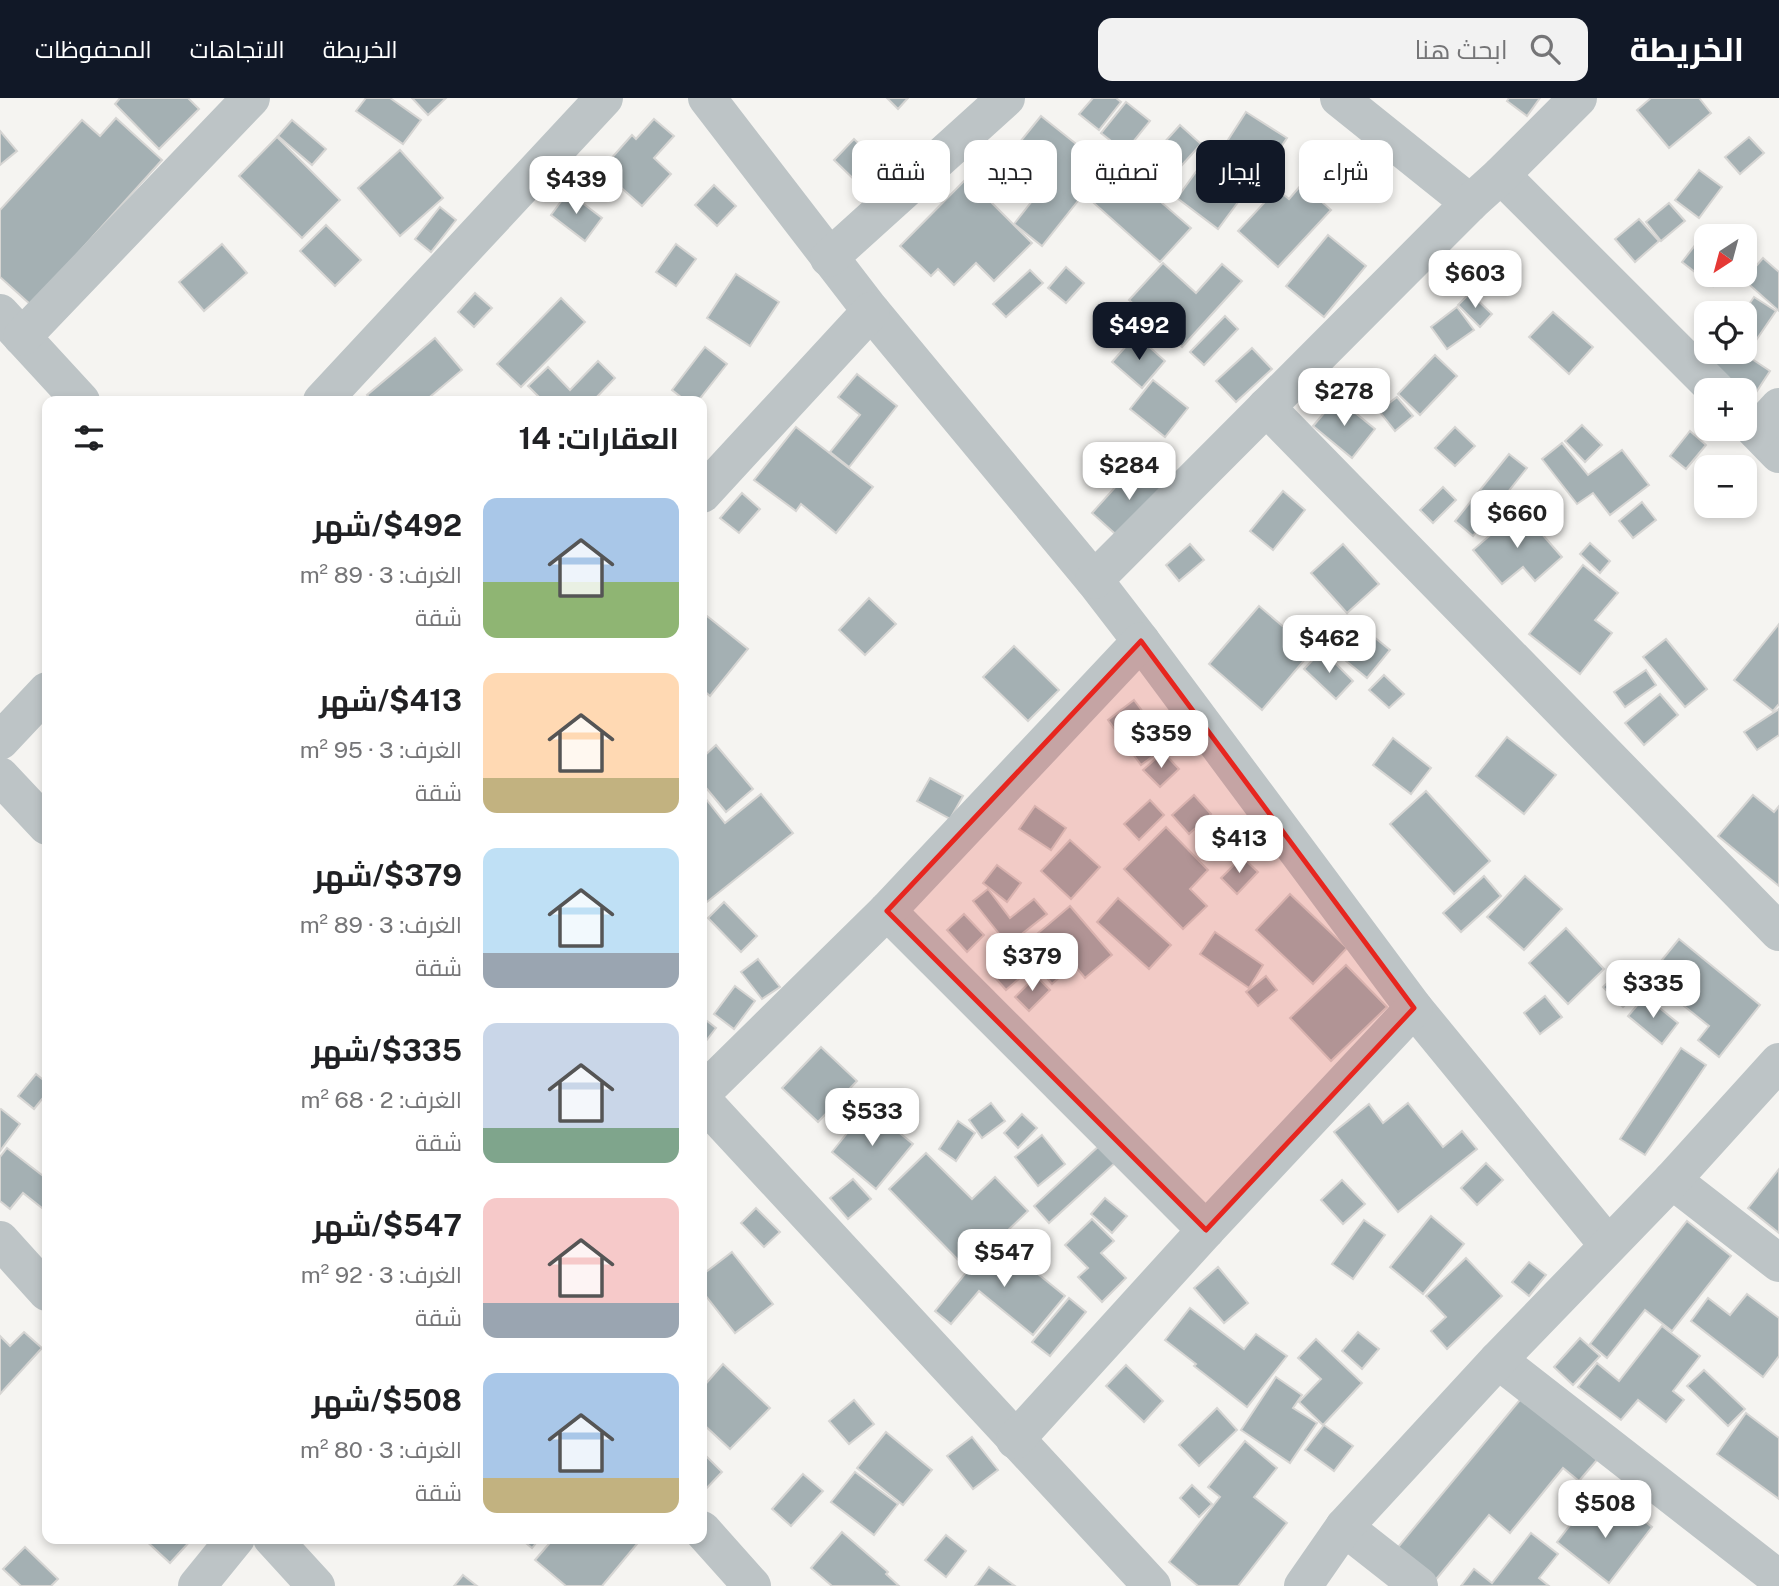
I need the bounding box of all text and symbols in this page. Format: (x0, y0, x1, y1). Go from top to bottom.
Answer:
search box (1098, 18, 1588, 81)
icon: search (1526, 30, 1564, 68)
text: الخريطة (1630, 30, 1744, 68)
text: ابحث هنا (1414, 34, 1508, 65)
text: المحفوظات (35, 35, 152, 63)
text: الاتجاهات (190, 35, 285, 63)
text: الخريطة (323, 35, 398, 63)
chip: شقة (852, 140, 950, 203)
chip: جديد (964, 140, 1057, 203)
chip: تصفية (1071, 140, 1182, 203)
chip: إيجار (1196, 140, 1285, 203)
chip: شراء (1299, 140, 1393, 203)
pin: $439 (535, 156, 617, 216)
text: $439 (545, 165, 607, 192)
north arrow (1694, 224, 1757, 287)
map controls (1694, 224, 1757, 518)
pin: $603 (1434, 250, 1516, 310)
text: $603 (1445, 259, 1505, 286)
button: locate (1694, 301, 1757, 364)
pin: $492 (1098, 302, 1180, 362)
text: $492 (1109, 311, 1169, 338)
pin: $278 (1303, 368, 1385, 428)
text: $278 (1314, 377, 1374, 404)
button: + (1694, 378, 1757, 441)
icon: filters (70, 419, 108, 457)
text: العقارات: 14 (518, 420, 679, 456)
pin: $284 (1088, 442, 1170, 502)
text: $284 (1099, 451, 1159, 478)
button: − (1694, 455, 1757, 518)
pin: $660 (1476, 490, 1558, 550)
text: $660 (1487, 499, 1547, 526)
text: $492/شهر (313, 507, 462, 543)
icon: home (539, 526, 623, 610)
text: الغرف: 3 · 89 m² (300, 561, 462, 588)
text: شقة (415, 604, 462, 631)
pin: $462 (1288, 616, 1370, 675)
text: $462 (1299, 624, 1359, 651)
text: $413/شهر (319, 682, 462, 718)
icon: home (539, 701, 623, 785)
pin: $359 (1120, 710, 1202, 770)
text: $359 (1130, 719, 1192, 746)
text: الغرف: 3 · 95 m² (300, 736, 462, 763)
text: شقة (415, 779, 462, 806)
pin: $413 (1198, 816, 1280, 875)
text: $413 (1211, 824, 1267, 851)
text: $379/شهر (314, 857, 462, 893)
icon: home (539, 876, 623, 960)
text: الغرف: 3 · 89 m² (300, 911, 462, 938)
pin: $379 (991, 934, 1073, 993)
text: $379 (1002, 942, 1062, 969)
text: شقة (415, 954, 462, 981)
pin: $335 (1612, 960, 1694, 1020)
text: $335 (1622, 969, 1684, 996)
text: $335/شهر (311, 1032, 462, 1068)
icon: home (539, 1051, 623, 1135)
text: الغرف: 2 · 68 m² (301, 1086, 462, 1113)
pin: $533 (831, 1088, 913, 1148)
text: $533 (841, 1097, 903, 1124)
text: شقة (415, 1129, 462, 1156)
text: $547/شهر (313, 1207, 462, 1243)
icon: home (539, 1226, 623, 1310)
pin: $547 (963, 1230, 1045, 1289)
text: $547 (974, 1238, 1034, 1265)
text: الغرف: 3 · 92 m² (301, 1261, 462, 1288)
text: شقة (415, 1304, 462, 1331)
text: $508/شهر (312, 1382, 462, 1418)
icon: home (539, 1401, 623, 1485)
text: الغرف: 3 · 80 m² (300, 1436, 462, 1463)
text: شقة (415, 1479, 462, 1506)
pin: $508 (1564, 1480, 1646, 1540)
text: $508 (1574, 1489, 1636, 1516)

